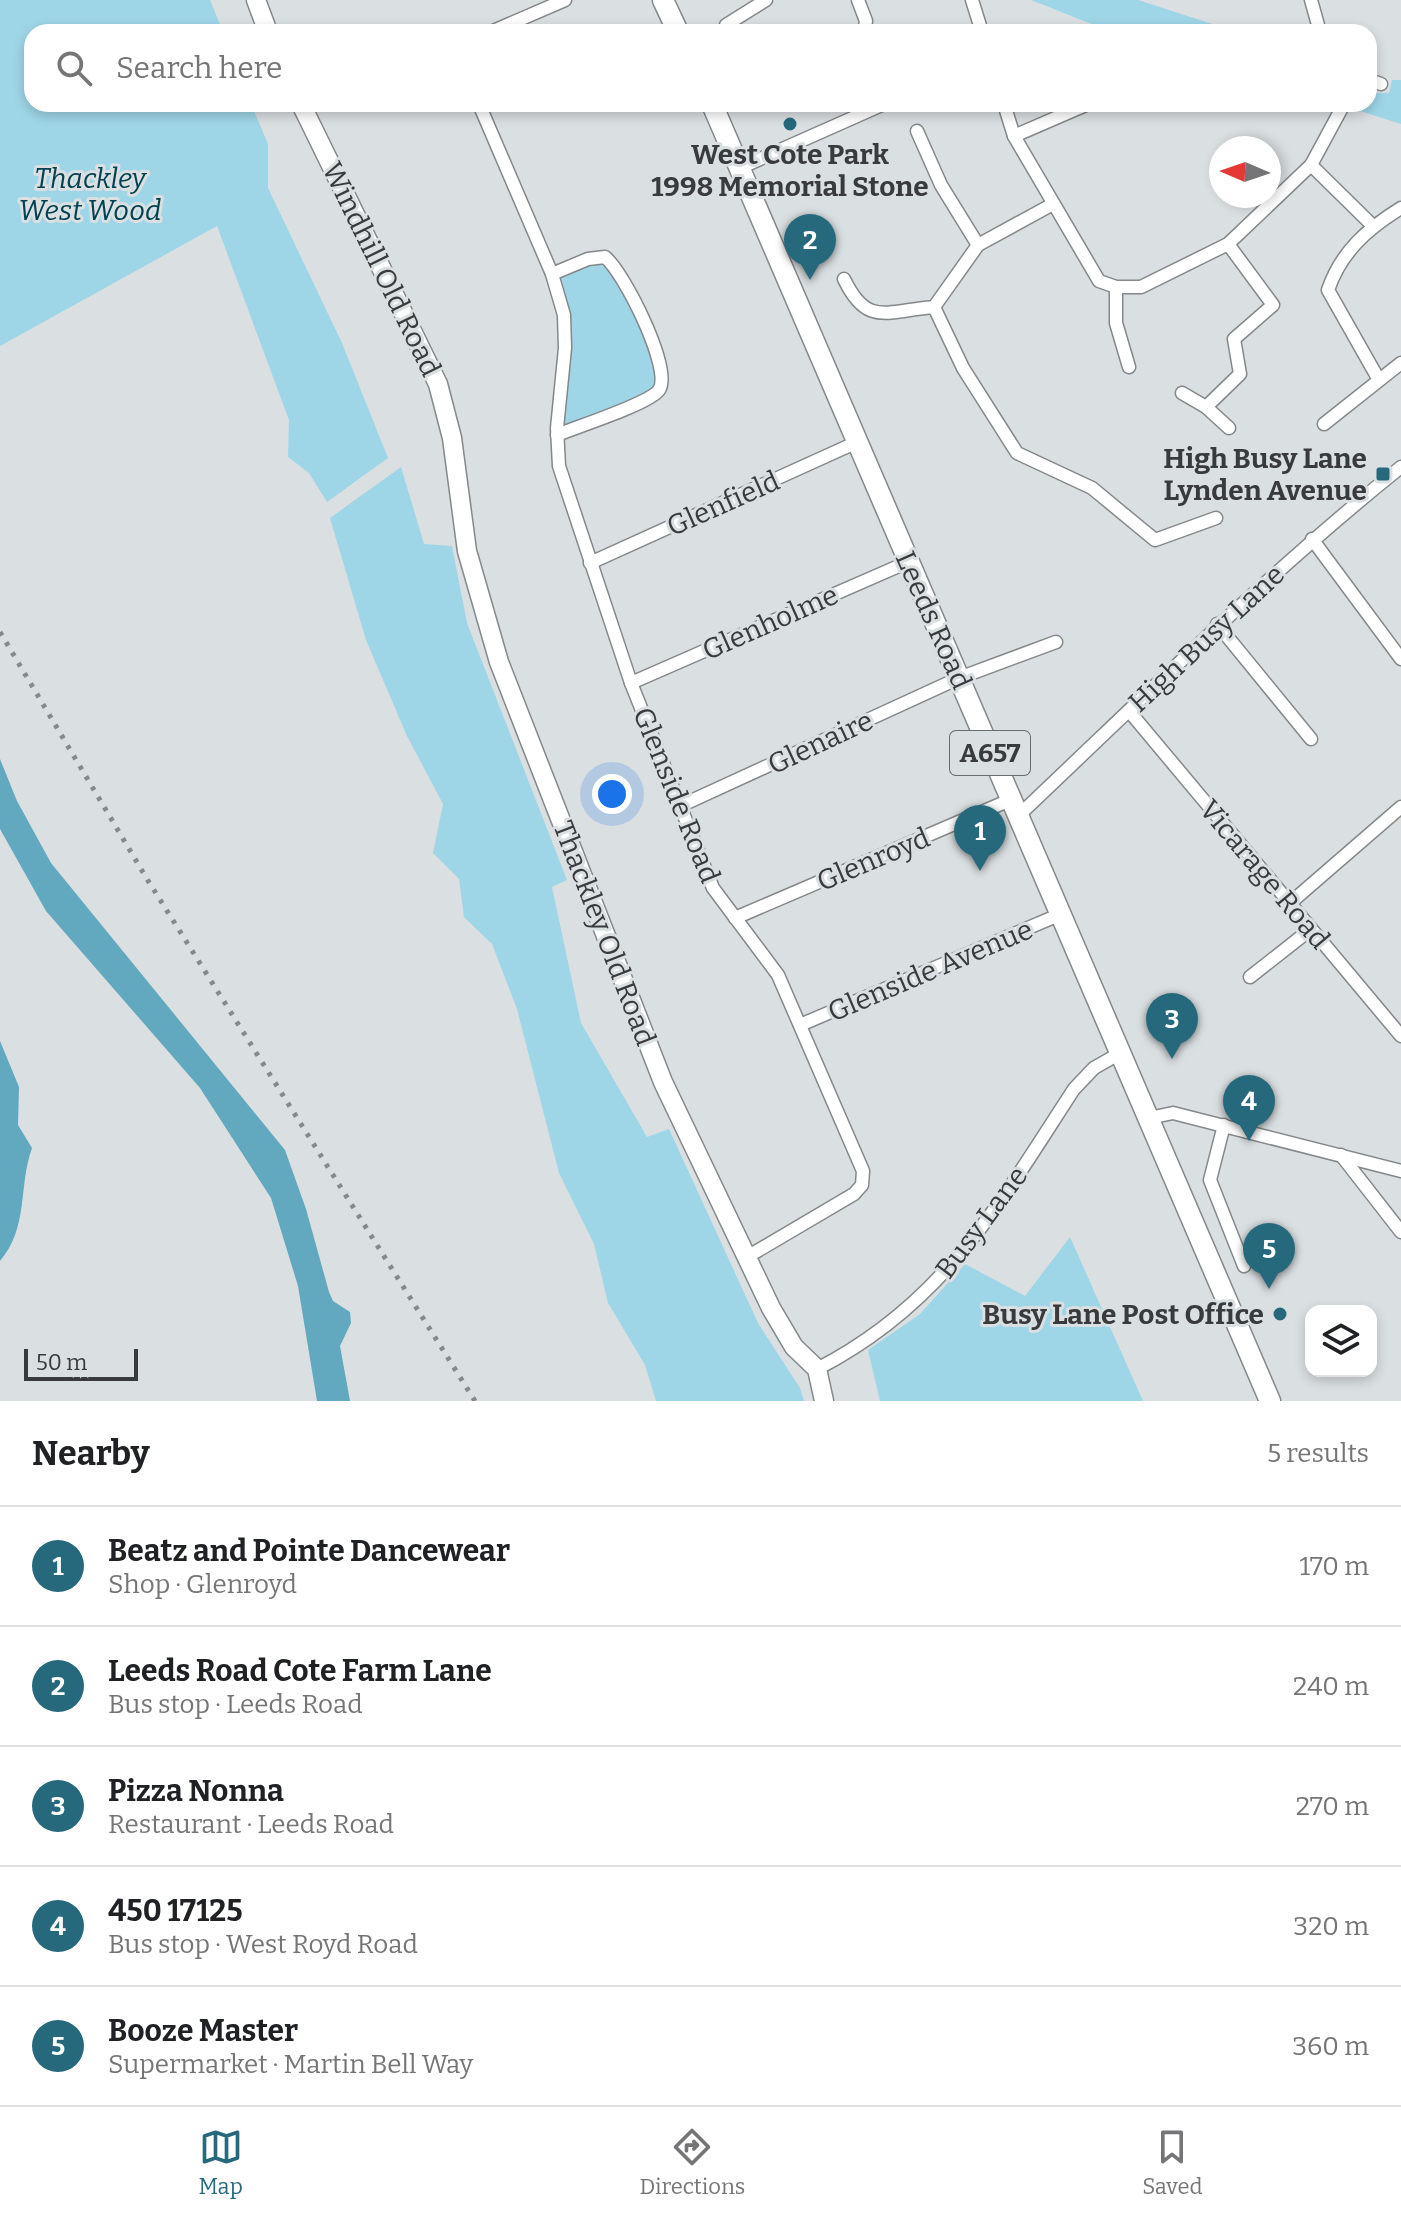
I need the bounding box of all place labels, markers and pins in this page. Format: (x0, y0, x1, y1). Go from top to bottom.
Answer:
marker: West Cote Park 1998 Memorial Stone (781, 115, 799, 133)
place label: West Cote Park 1998 Memorial Stone (651, 138, 929, 203)
pin: 2 (784, 214, 836, 280)
place label: High Busy Lane Lynden Avenue (1163, 442, 1367, 507)
marker: High Busy Lane Lynden Avenue (1374, 465, 1392, 483)
pin: 1 (954, 805, 1006, 871)
pin: 3 (1146, 993, 1198, 1059)
pin: 4 (1223, 1075, 1275, 1141)
pin: 5 (1243, 1223, 1295, 1289)
place label: Busy Lane Post Office (982, 1298, 1264, 1331)
marker: Busy Lane Post Office (1271, 1305, 1289, 1323)

